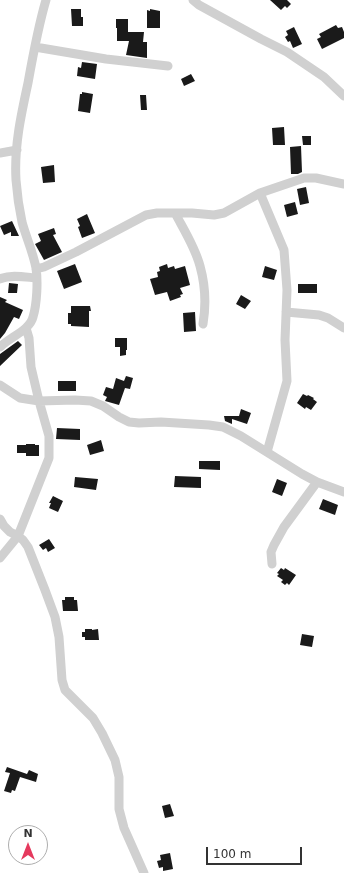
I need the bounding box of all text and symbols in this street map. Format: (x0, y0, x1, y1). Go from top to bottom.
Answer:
north arrow (8, 825, 48, 865)
text: N (23, 827, 33, 840)
scale bar (208, 839, 304, 865)
text: 100 m (213, 847, 251, 861)

